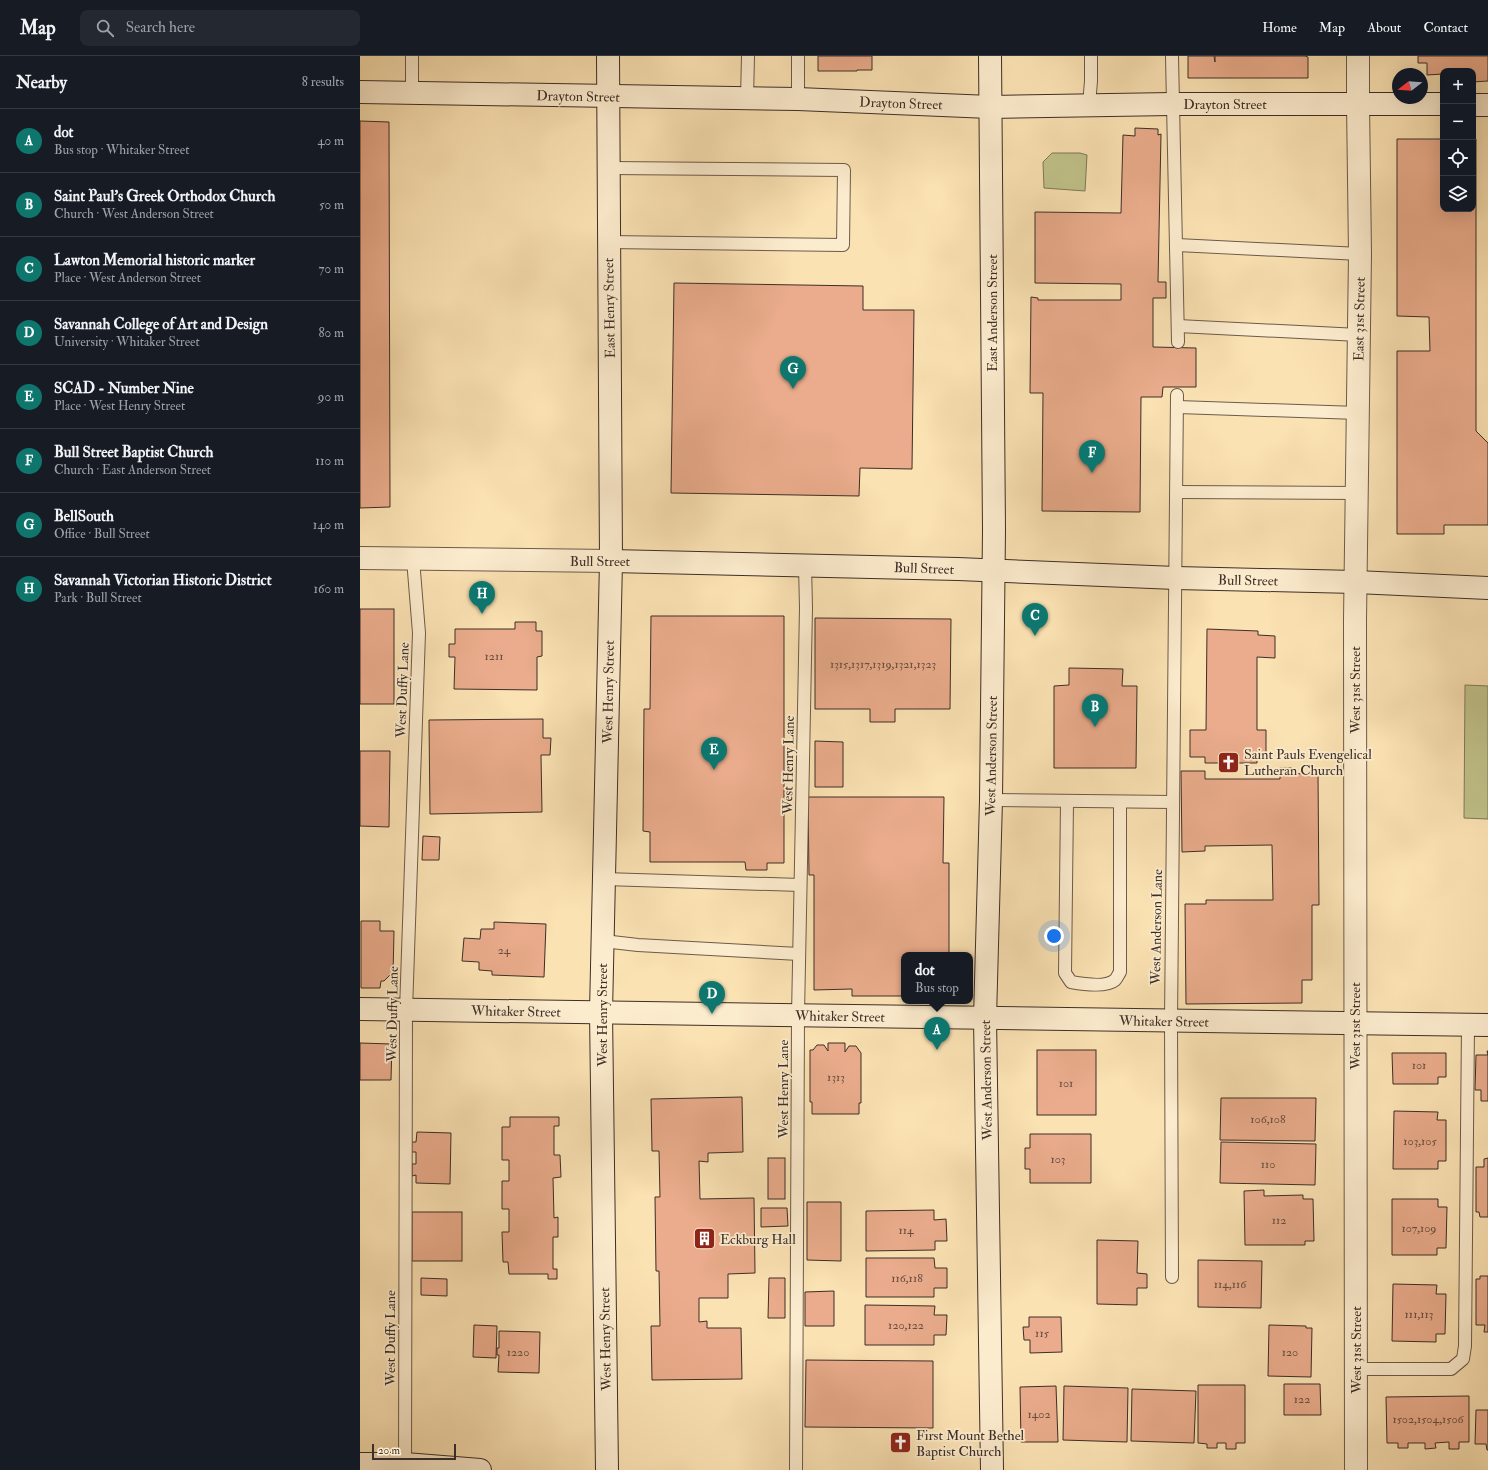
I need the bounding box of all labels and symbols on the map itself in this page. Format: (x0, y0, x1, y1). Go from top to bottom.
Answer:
north arrow (1392, 68, 1428, 104)
street label: Drayton Street (536, 87, 620, 107)
street label: Drayton Street (859, 94, 943, 114)
street label: Drayton Street (1183, 96, 1267, 114)
street label: East Anderson Street (984, 254, 1001, 372)
street label: East Henry Street (600, 257, 620, 358)
street label: East 31st Street (1350, 276, 1369, 361)
pin: G (780, 356, 806, 389)
pin: F (1079, 440, 1105, 473)
street label: Bull Street (570, 553, 631, 570)
street label: Bull Street (894, 559, 955, 578)
street label: Bull Street (1218, 571, 1279, 590)
pin: H (469, 581, 495, 614)
pin: C (1022, 603, 1048, 636)
street label: West Henry Street (599, 640, 619, 745)
street label: West Duffy Lane (392, 642, 414, 739)
street label: West 31st Street (1347, 646, 1364, 735)
house number: 1211 (485, 649, 503, 664)
house number: 1315,1317,1319,1321,1323 (830, 657, 936, 672)
pin: B (1082, 694, 1108, 727)
street label: West Anderson Street (982, 695, 1001, 817)
street label: West Henry Lane (779, 715, 799, 816)
pin: E (701, 737, 727, 770)
place label: Saint Pauls Evengelical Lutheran Church (1244, 746, 1372, 779)
church icon: Saint Pauls Evengelical Lutheran Church (1216, 749, 1242, 775)
street label: West Anderson Lane (1147, 869, 1166, 986)
your location (1044, 926, 1064, 946)
house number: 24 (498, 943, 511, 958)
street label: West Henry Street (594, 963, 612, 1068)
street label: West Duffy Lane (383, 966, 403, 1063)
pin: D (699, 981, 725, 1014)
street label: West 31st Street (1347, 982, 1364, 1071)
street label: Whitaker Street (470, 1002, 562, 1021)
street label: Whitaker Street (794, 1007, 886, 1026)
street label: Whitaker Street (1118, 1012, 1210, 1031)
pin: A (924, 1017, 950, 1050)
street label: West Anderson Street (977, 1019, 996, 1141)
street label: West Henry Lane (775, 1039, 793, 1139)
house number: 101 (1412, 1058, 1426, 1073)
house number: 1313 (827, 1070, 845, 1085)
house number: 101 (1059, 1076, 1073, 1091)
house number: 106,108 (1250, 1112, 1286, 1127)
house number: 103,105 (1403, 1134, 1437, 1149)
house number: 103 (1051, 1152, 1065, 1167)
house number: 110 (1261, 1157, 1275, 1172)
house number: 112 (1272, 1213, 1286, 1228)
house number: 107,109 (1402, 1221, 1437, 1236)
house number: 114 (898, 1223, 914, 1238)
building icon: Eckburg Hall (692, 1226, 718, 1252)
place label: Eckburg Hall (720, 1231, 796, 1248)
house number: 116,118 (891, 1271, 923, 1286)
house number: 114,116 (1214, 1277, 1247, 1292)
street label: West Henry Street (596, 1287, 616, 1392)
street label: West Duffy Lane (382, 1290, 400, 1387)
street label: West 31st Street (1348, 1306, 1365, 1395)
house number: 111,113 (1405, 1307, 1433, 1322)
house number: 120,122 (888, 1318, 924, 1333)
house number: 115 (1035, 1326, 1050, 1341)
house number: 1220 (507, 1345, 529, 1360)
house number: 120 (1282, 1345, 1298, 1360)
house number: 122 (1294, 1392, 1310, 1407)
house number: 1402 (1028, 1407, 1051, 1422)
house number: 1502,1504,1506 (1392, 1412, 1465, 1427)
place label: First Mount Bethel Baptist Church (916, 1427, 1025, 1461)
church icon: First Mount Bethel Baptist Church (888, 1430, 914, 1456)
scale bar (372, 1442, 456, 1461)

